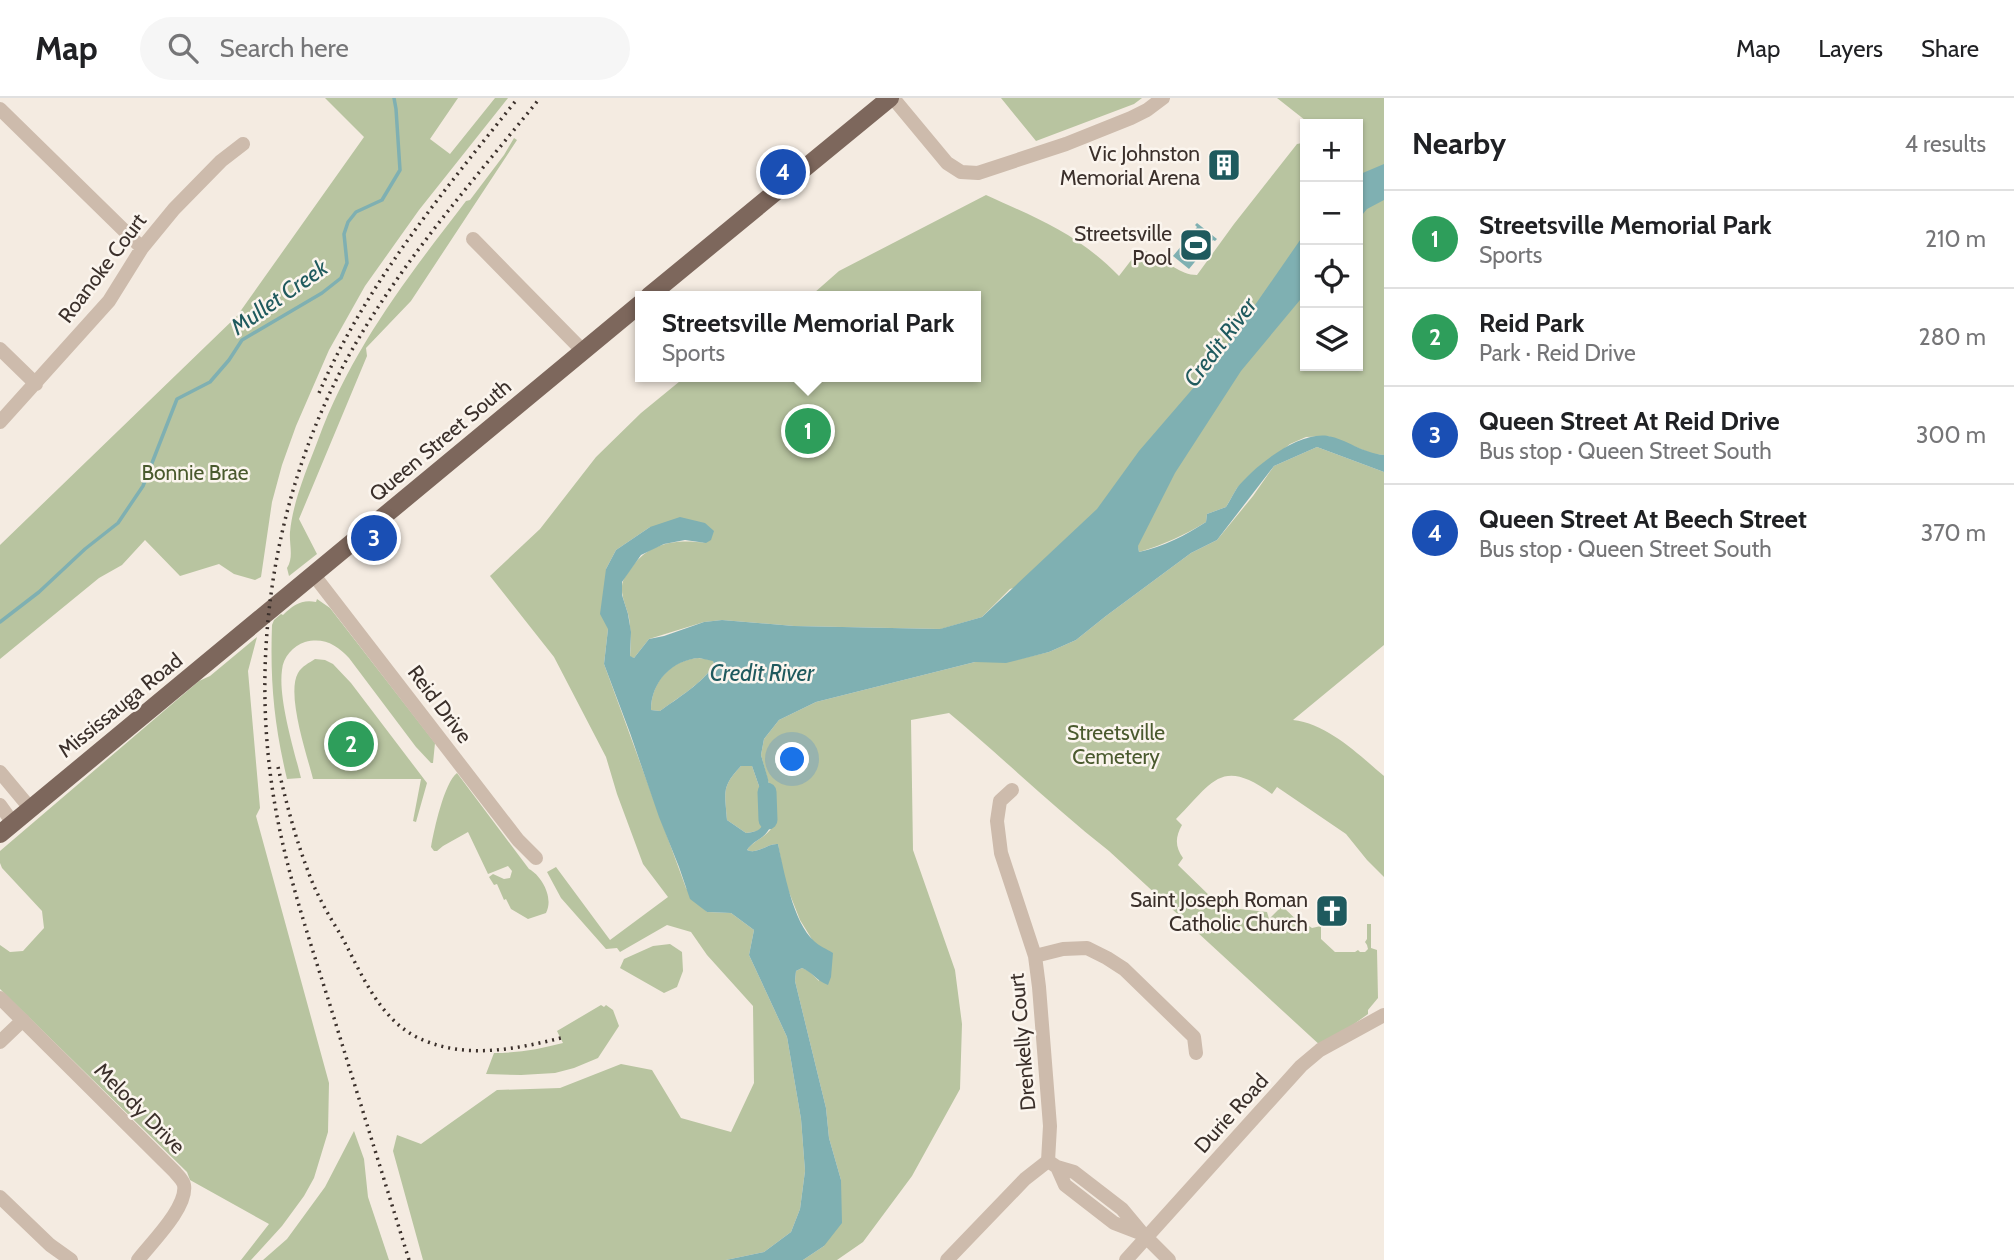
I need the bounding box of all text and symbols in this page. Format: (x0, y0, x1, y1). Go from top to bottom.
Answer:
search box (140, 17, 630, 80)
text: Map (35, 28, 98, 68)
icon: search (164, 29, 202, 67)
text: Search here (220, 32, 349, 64)
text: Map (1736, 34, 1780, 63)
text: Layers (1818, 34, 1883, 63)
text: Share (1921, 34, 1979, 63)
map controls (1300, 119, 1363, 371)
button: + (1300, 119, 1363, 182)
text: Nearby (1412, 125, 1506, 162)
text: 4 results (1905, 130, 1986, 158)
place label: Vic Johnston Memorial Arena (1060, 141, 1200, 190)
pin: 4 (760, 146, 806, 198)
building icon: Vic Johnston Memorial Arena (1205, 146, 1243, 184)
button: − (1300, 182, 1363, 245)
street label: Roanoke Court (53, 208, 151, 328)
text: Streetsville Memorial Park (1479, 209, 1772, 241)
place label: Streetsville Pool (1074, 221, 1172, 270)
text: 1 (1431, 225, 1439, 253)
text: 210 m (1925, 225, 1986, 253)
sports icon: Streetsville Pool (1177, 226, 1215, 264)
text: Sports (1479, 241, 1542, 269)
button: locate (1300, 245, 1363, 308)
water label: Mullet Creek (224, 253, 334, 341)
popup (635, 291, 981, 382)
water label: Credit River (1177, 291, 1263, 392)
text: Streetsville Memorial Park (662, 307, 954, 339)
text: Reid Park (1479, 307, 1584, 339)
button: layers (1300, 308, 1363, 371)
text: 2 (1429, 323, 1441, 351)
text: 280 m (1919, 323, 1986, 351)
text: Sports (662, 339, 725, 367)
text: Park · Reid Drive (1479, 339, 1636, 367)
street label: Queen Street South (364, 374, 516, 506)
pin: 1 (785, 405, 831, 457)
text: Queen Street At Reid Drive (1479, 405, 1780, 437)
text: 3 (1429, 421, 1441, 449)
text: 300 m (1916, 421, 1986, 449)
text: Bus stop · Queen Street South (1479, 437, 1772, 465)
park label: Bonnie Brae (141, 460, 249, 485)
text: Queen Street At Beech Street (1479, 503, 1807, 535)
pin: 3 (351, 512, 397, 564)
text: 4 (1428, 519, 1442, 547)
text: 370 m (1921, 519, 1986, 547)
text: Bus stop · Queen Street South (1479, 535, 1772, 563)
street label: Mississauga Road (53, 647, 187, 763)
water label: Credit River (710, 659, 815, 687)
street label: Reid Drive (403, 660, 477, 748)
pin: 2 (328, 718, 374, 770)
park label: Streetsville Cemetery (1067, 720, 1165, 769)
your location (775, 742, 809, 776)
place label: Saint Joseph Roman Catholic Church (1130, 887, 1308, 936)
church icon: Saint Joseph Roman Catholic Church (1313, 892, 1351, 930)
street label: Drenkelly Court (1004, 972, 1040, 1112)
street label: Melody Drive (89, 1057, 191, 1159)
street label: Durie Road (1189, 1068, 1273, 1158)

